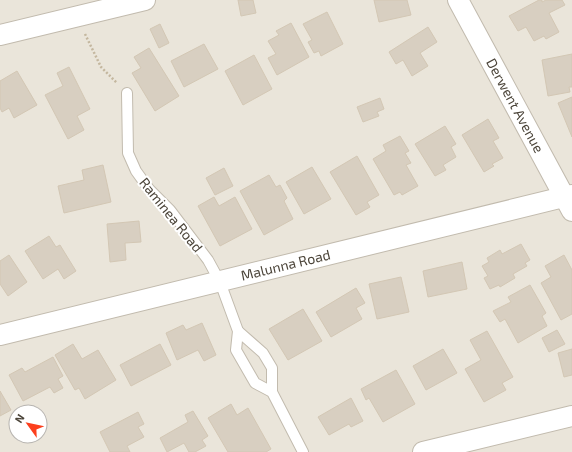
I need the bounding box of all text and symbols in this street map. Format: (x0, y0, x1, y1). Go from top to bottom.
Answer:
street label: Derwent Avenue (483, 55, 548, 155)
street label: Raminea Road (136, 174, 207, 255)
street label: Malunna Road (239, 245, 332, 284)
north arrow (8, 404, 48, 444)
text: N (12, 411, 27, 425)

